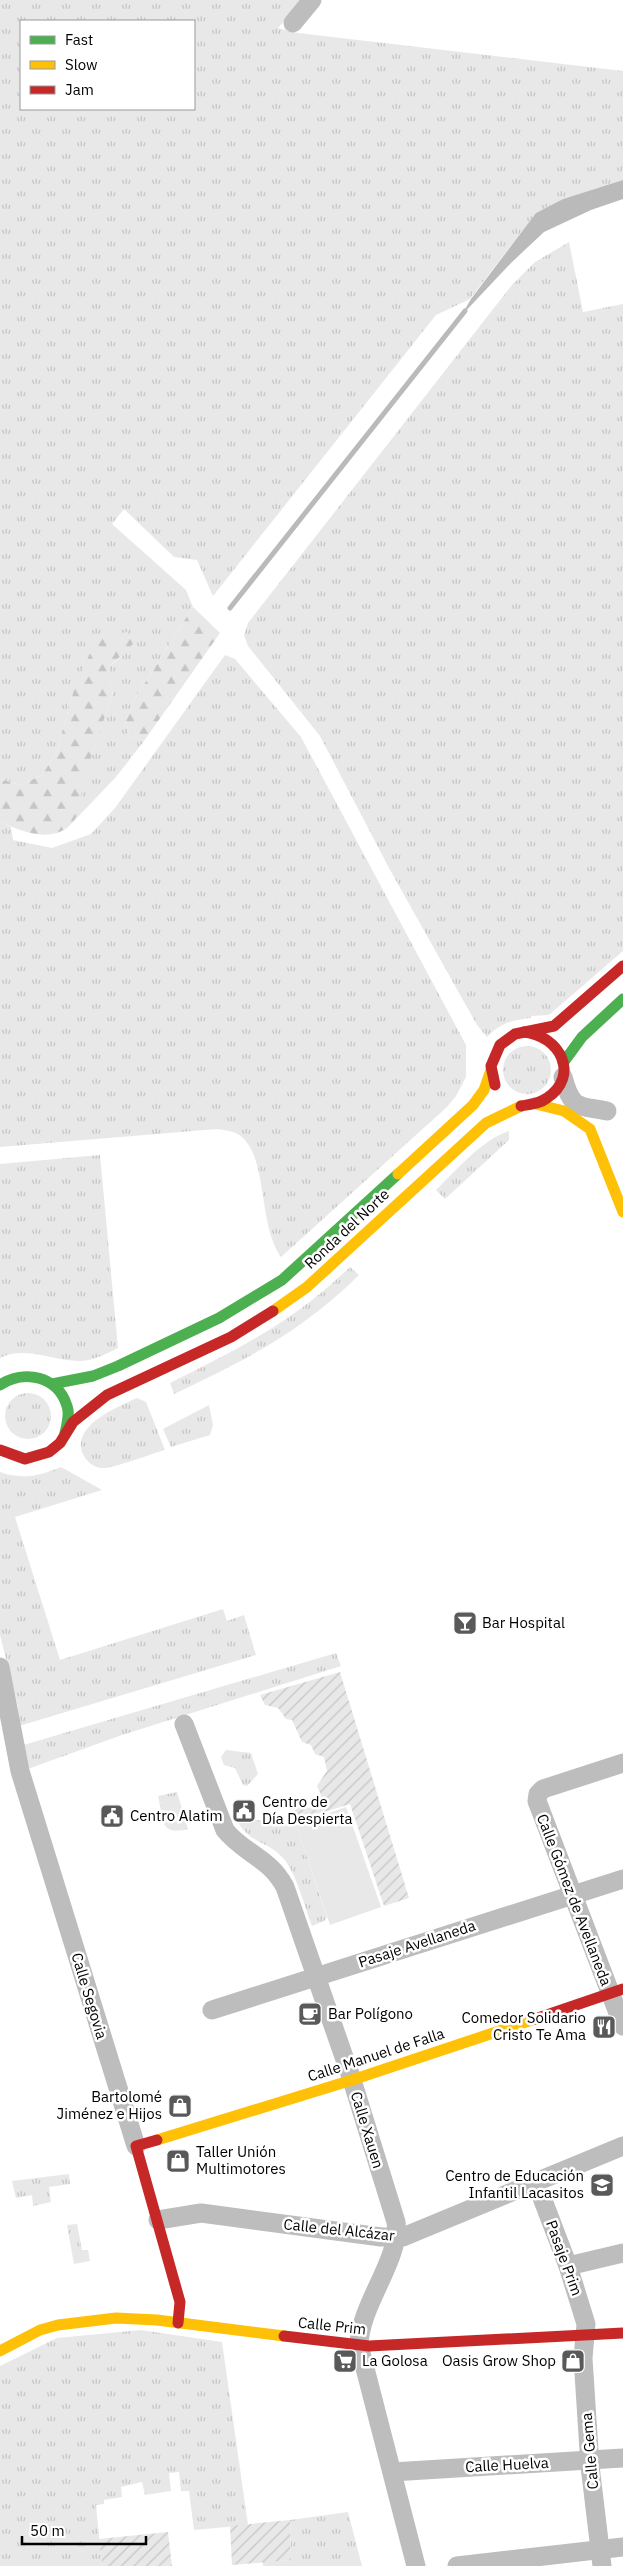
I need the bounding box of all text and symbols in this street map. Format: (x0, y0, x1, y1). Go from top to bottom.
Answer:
legend (20, 20, 195, 110)
text: Fast (65, 30, 93, 49)
text: Slow (65, 55, 98, 74)
text: Jam (65, 80, 94, 99)
street label: Ronda del Norte (300, 1184, 393, 1273)
bar icon: Bar Hospital (452, 1610, 478, 1636)
place label: Bar Hospital (482, 1613, 565, 1632)
place label: Centro de Día Despierta (262, 1792, 353, 1828)
public building icon: Centro de Día Despierta (231, 1798, 257, 1824)
public building icon: Centro Alatim (99, 1803, 125, 1829)
place label: Centro Alatim (130, 1806, 223, 1825)
street label: Calle Gómez de Avellaneda (533, 1811, 616, 1988)
street label: Pasaje Avellaneda (356, 1916, 478, 1971)
street label: Calle Segovia (67, 1950, 112, 2041)
cafe icon: Bar Polígono (297, 2001, 323, 2027)
place label: Bar Polígono (328, 2004, 413, 2023)
place label: Comedor Solidario Cristo Te Ama (461, 2008, 586, 2044)
restaurant icon: Comedor Solidario Cristo Te Ama (591, 2014, 617, 2040)
street label: Calle Manuel de Falla (305, 2023, 447, 2086)
place label: Bartolomé Jiménez e Hijos (57, 2087, 162, 2123)
street label: Calle Xauen (347, 2089, 388, 2171)
shop icon: Bartolomé Jiménez e Hijos (167, 2093, 193, 2119)
place label: Taller Unión Multimotores (196, 2142, 286, 2178)
shop icon: Taller Unión Multimotores (165, 2148, 191, 2174)
place label: Centro de Educación Infantil Lacasitos (445, 2166, 584, 2202)
school or university icon: Centro de Educación Infantil Lacasitos (589, 2172, 615, 2198)
street label: Calle del Alcázar (283, 2214, 396, 2245)
street label: Pasaje Prim (542, 2217, 587, 2298)
street label: Calle Prim (297, 2312, 367, 2339)
supermarket icon: La Golosa (332, 2348, 358, 2374)
shop icon: Oasis Grow Shop (560, 2348, 586, 2374)
place label: La Golosa (362, 2351, 428, 2370)
place label: Oasis Grow Shop (442, 2351, 556, 2370)
street label: Calle Gema (577, 2412, 602, 2490)
street label: Calle Huelva (465, 2453, 549, 2476)
scale bar (22, 2514, 146, 2546)
text: 50 m (30, 2521, 65, 2540)

